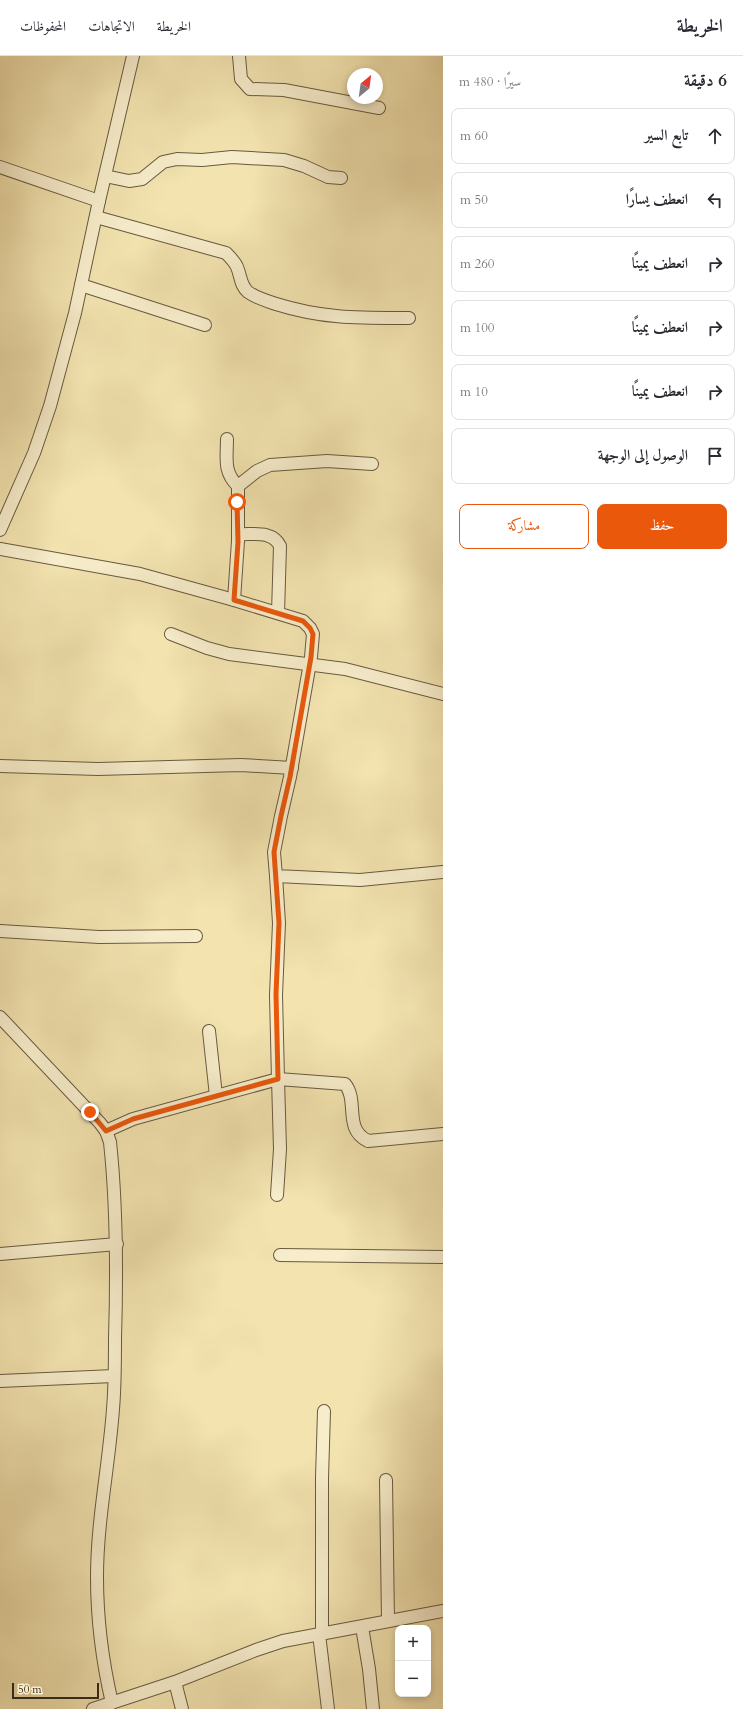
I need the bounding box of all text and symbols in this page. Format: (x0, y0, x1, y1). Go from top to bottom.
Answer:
text: الخريطة (677, 13, 723, 39)
text: المحفوظات (20, 17, 66, 36)
text: الاتجاهات (88, 17, 135, 36)
text: الخريطة (157, 17, 191, 36)
north arrow (347, 68, 383, 104)
text: 6 دقيقة (684, 69, 727, 92)
text: سيرًا · 480 m (459, 73, 521, 91)
text: تابع السير (645, 125, 688, 145)
icon: ahead (704, 125, 726, 147)
text: 60 m (460, 127, 488, 145)
text: انعطف يسارًا (626, 189, 688, 209)
icon: left (704, 189, 726, 211)
text: 50 m (460, 191, 488, 209)
text: انعطف يمينًا (632, 253, 688, 273)
icon: right (704, 253, 726, 275)
text: 260 m (460, 255, 494, 273)
text: انعطف يمينًا (632, 317, 688, 337)
icon: right (704, 317, 726, 339)
text: 100 m (460, 319, 494, 337)
text: انعطف يمينًا (632, 381, 688, 401)
icon: right (704, 381, 726, 403)
text: 10 m (460, 383, 488, 401)
text: الوصول إلى الوجهة (598, 445, 688, 465)
icon: arrive (704, 445, 726, 467)
route start (228, 493, 246, 511)
button: مشاركة (459, 504, 589, 549)
button: حفظ (597, 504, 727, 549)
route end (81, 1103, 99, 1121)
map controls (395, 1625, 431, 1697)
button: + (395, 1625, 431, 1661)
button: − (395, 1661, 431, 1697)
scale bar (12, 1681, 99, 1700)
text: 50 m (18, 1682, 42, 1697)

